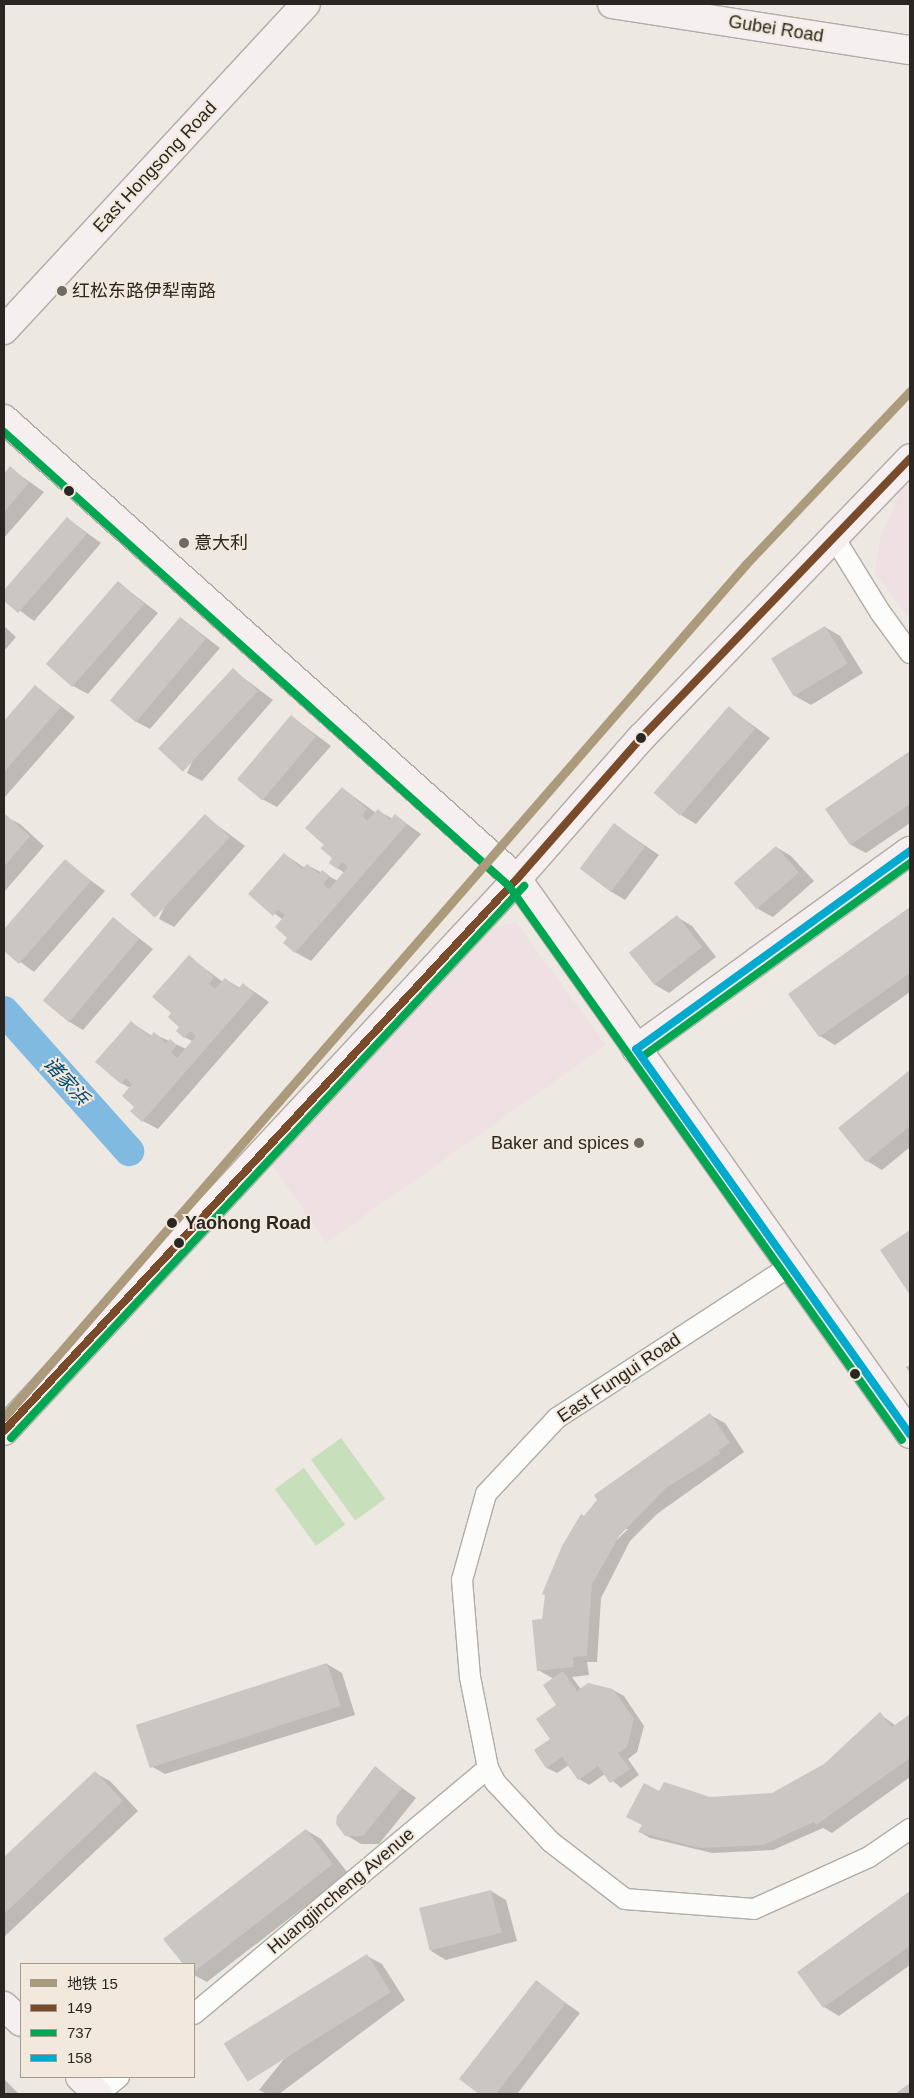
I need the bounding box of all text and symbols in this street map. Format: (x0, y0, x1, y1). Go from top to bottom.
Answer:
street label: Gubei Road (727, 11, 825, 47)
street label: East Hongsong Road (89, 97, 221, 237)
place label: 红松东路伊犁南路 (72, 280, 216, 302)
marker: 红松东路伊犁南路 (56, 285, 68, 297)
unlabelled marker (64, 486, 74, 496)
place label: 意大利 (194, 532, 248, 554)
marker: 意大利 (178, 537, 190, 549)
unlabelled marker (636, 733, 646, 743)
water label: 诸家浜 (38, 1052, 94, 1110)
place label: Baker and spices (491, 1132, 629, 1154)
marker: Baker and spices (633, 1137, 645, 1149)
place label: Yaohong Road (185, 1212, 311, 1234)
marker: Yaohong Road (163, 1214, 181, 1232)
unlabelled marker (174, 1238, 184, 1248)
street label: East Fungui Road (553, 1329, 685, 1427)
unlabelled marker (850, 1369, 860, 1379)
street label: Huangjincheng Avenue (263, 1823, 419, 1959)
legend (20, 1963, 195, 2078)
text: 地铁 15 (67, 1975, 118, 1992)
text: 149 (67, 1999, 92, 2016)
text: 737 (67, 2024, 92, 2041)
text: 158 (67, 2049, 92, 2066)

